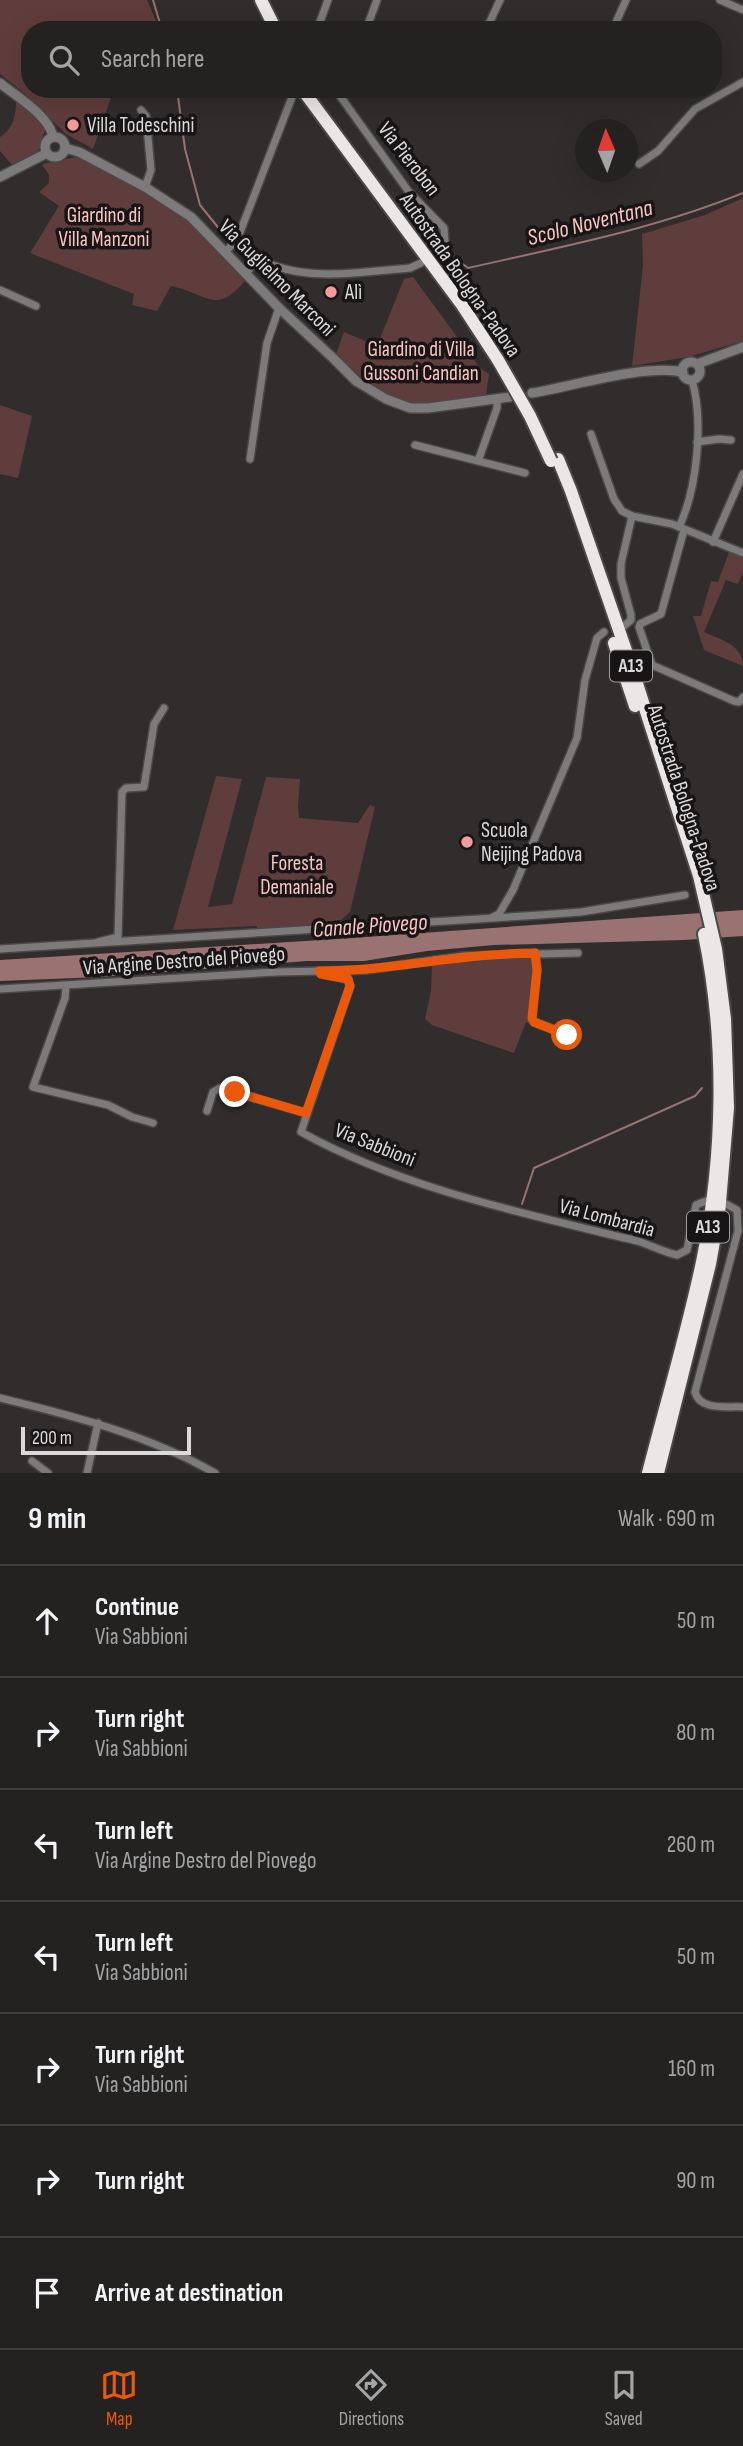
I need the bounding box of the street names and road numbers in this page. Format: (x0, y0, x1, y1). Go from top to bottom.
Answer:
street label: Via Pierobon (372, 117, 446, 201)
street label: Autostrada Bologna-Padova (393, 187, 526, 362)
street label: Via Guglielmo Marconi (213, 214, 341, 342)
road number: A13 (610, 650, 652, 681)
street label: Autostrada Bologna-Padova (642, 701, 726, 894)
street label: Via Argine Destro del Piovego (82, 941, 286, 981)
street label: Via Sabbioni (331, 1118, 419, 1172)
street label: Via Lombardia (557, 1193, 657, 1243)
road number: A13 (687, 1212, 729, 1242)

